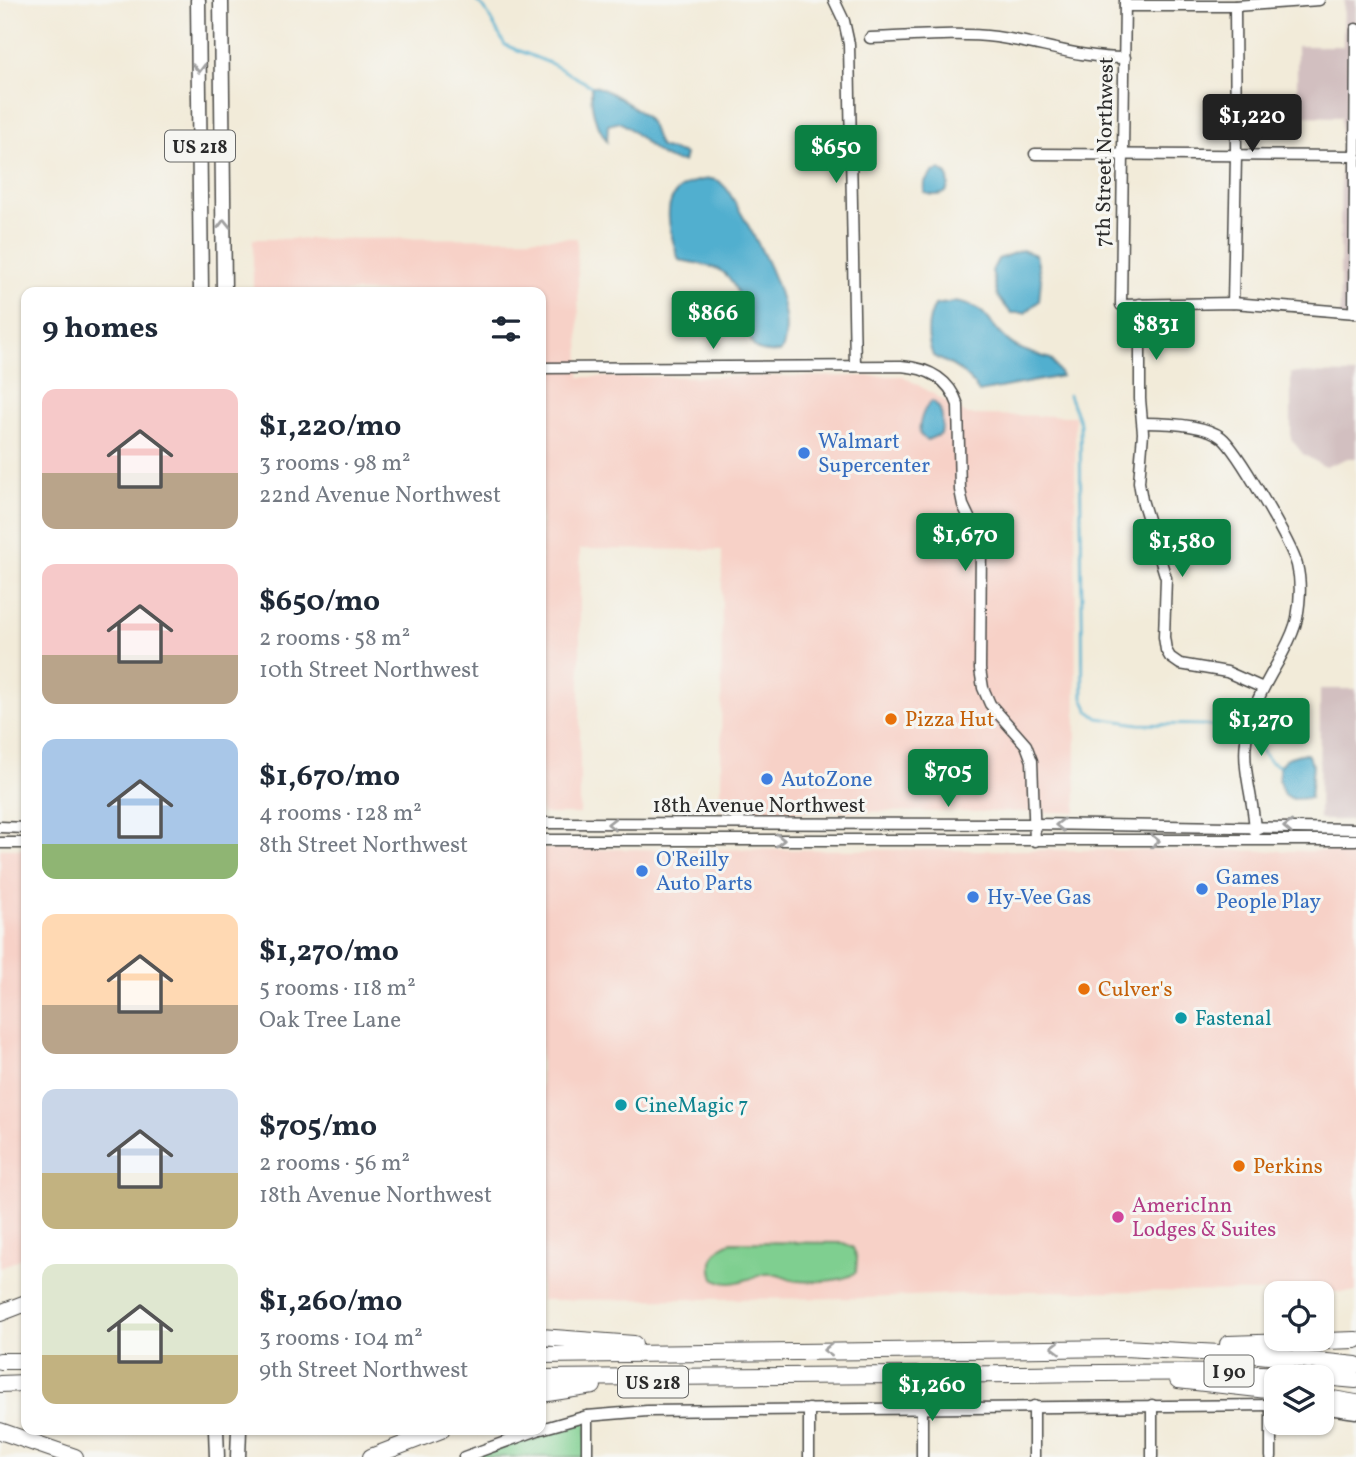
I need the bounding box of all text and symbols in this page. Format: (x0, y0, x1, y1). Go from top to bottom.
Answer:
street label: 7th Street Northwest (1089, 57, 1122, 248)
one-way arrow (191, 63, 207, 74)
pin: $1,220 (1195, 94, 1309, 154)
text: $1,220 (1219, 101, 1285, 133)
pin: $650 (795, 125, 877, 185)
road number: US 218 (165, 130, 235, 162)
text: $650 (811, 132, 861, 164)
one-way arrow (216, 218, 231, 229)
pin: $866 (672, 292, 754, 351)
text: $866 (688, 298, 738, 330)
pin: $831 (1115, 302, 1197, 362)
text: 9 homes (42, 308, 158, 350)
text: $831 (1133, 309, 1179, 341)
icon: filters (487, 310, 525, 348)
text: $1,220/mo (259, 406, 401, 448)
icon: home (98, 417, 182, 501)
place label: Walmart Supercenter (818, 428, 930, 481)
marker: Walmart Supercenter (796, 445, 812, 461)
text: 3 rooms · 98 m² (259, 448, 411, 480)
text: 22nd Avenue Northwest (259, 480, 501, 512)
pin: $1,670 (908, 514, 1022, 573)
text: $1,670 (932, 520, 998, 552)
pin: $1,580 (1125, 520, 1239, 579)
text: $1,580 (1149, 526, 1215, 558)
text: $650/mo (259, 581, 380, 623)
icon: home (98, 592, 182, 676)
text: 2 rooms · 58 m² (259, 623, 410, 655)
text: 10th Street Northwest (259, 655, 479, 687)
pin: $1,270 (1204, 698, 1318, 758)
text: $1,270 (1229, 705, 1293, 737)
place label: Pizza Hut (905, 706, 994, 735)
marker: Pizza Hut (883, 711, 899, 727)
pin: $705 (907, 750, 989, 809)
text: $1,670/mo (259, 756, 400, 798)
text: $705 (924, 756, 972, 788)
place label: AutoZone (781, 766, 873, 795)
icon: home (98, 767, 182, 851)
marker: AutoZone (759, 771, 775, 787)
street label: 18th Avenue Northwest (653, 792, 865, 821)
text: 4 rooms · 128 m² (259, 798, 422, 830)
one-way arrow (607, 816, 617, 832)
one-way arrow (1055, 817, 1065, 833)
one-way arrow (1282, 819, 1293, 835)
text: 8th Street Northwest (259, 830, 468, 862)
one-way arrow (776, 832, 786, 848)
one-way arrow (1150, 833, 1161, 849)
place label: O'Reilly Auto Parts (656, 846, 753, 899)
marker: O'Reilly Auto Parts (634, 863, 650, 879)
place label: Games People Play (1216, 864, 1321, 917)
marker: Games People Play (1194, 881, 1210, 897)
place label: Hy-Vee Gas (987, 884, 1091, 913)
marker: Hy-Vee Gas (965, 889, 981, 905)
text: $1,270/mo (259, 931, 399, 973)
icon: home (98, 942, 182, 1026)
text: 5 rooms · 118 m² (259, 973, 416, 1005)
place label: Culver's (1098, 976, 1173, 1005)
marker: Culver's (1076, 981, 1092, 997)
text: Oak Tree Lane (259, 1005, 401, 1037)
place label: Fastenal (1195, 1005, 1272, 1034)
marker: Fastenal (1173, 1010, 1189, 1026)
place label: CineMagic 7 (635, 1092, 748, 1121)
marker: CineMagic 7 (613, 1097, 629, 1113)
text: $705/mo (259, 1106, 377, 1148)
icon: home (98, 1117, 182, 1201)
text: 2 rooms · 56 m² (259, 1148, 410, 1180)
place label: Perkins (1253, 1153, 1323, 1182)
marker: Perkins (1231, 1158, 1247, 1174)
text: 18th Avenue Northwest (259, 1180, 492, 1212)
place label: AmericInn Lodges & Suites (1132, 1192, 1276, 1245)
marker: AmericInn Lodges & Suites (1110, 1209, 1126, 1225)
text: $1,260/mo (259, 1281, 402, 1323)
map controls (1264, 1281, 1334, 1435)
button: locate (1264, 1281, 1334, 1351)
icon: home (98, 1292, 182, 1376)
text: 3 rooms · 104 m² (259, 1323, 423, 1355)
one-way arrow (1050, 1339, 1060, 1355)
one-way arrow (822, 1343, 833, 1358)
text: 9th Street Northwest (259, 1355, 468, 1387)
road number: I 90 (1204, 1356, 1254, 1386)
pin: $1,260 (875, 1364, 989, 1423)
button: layers (1264, 1365, 1334, 1435)
road number: US 218 (618, 1366, 688, 1398)
text: $1,260 (898, 1370, 966, 1402)

